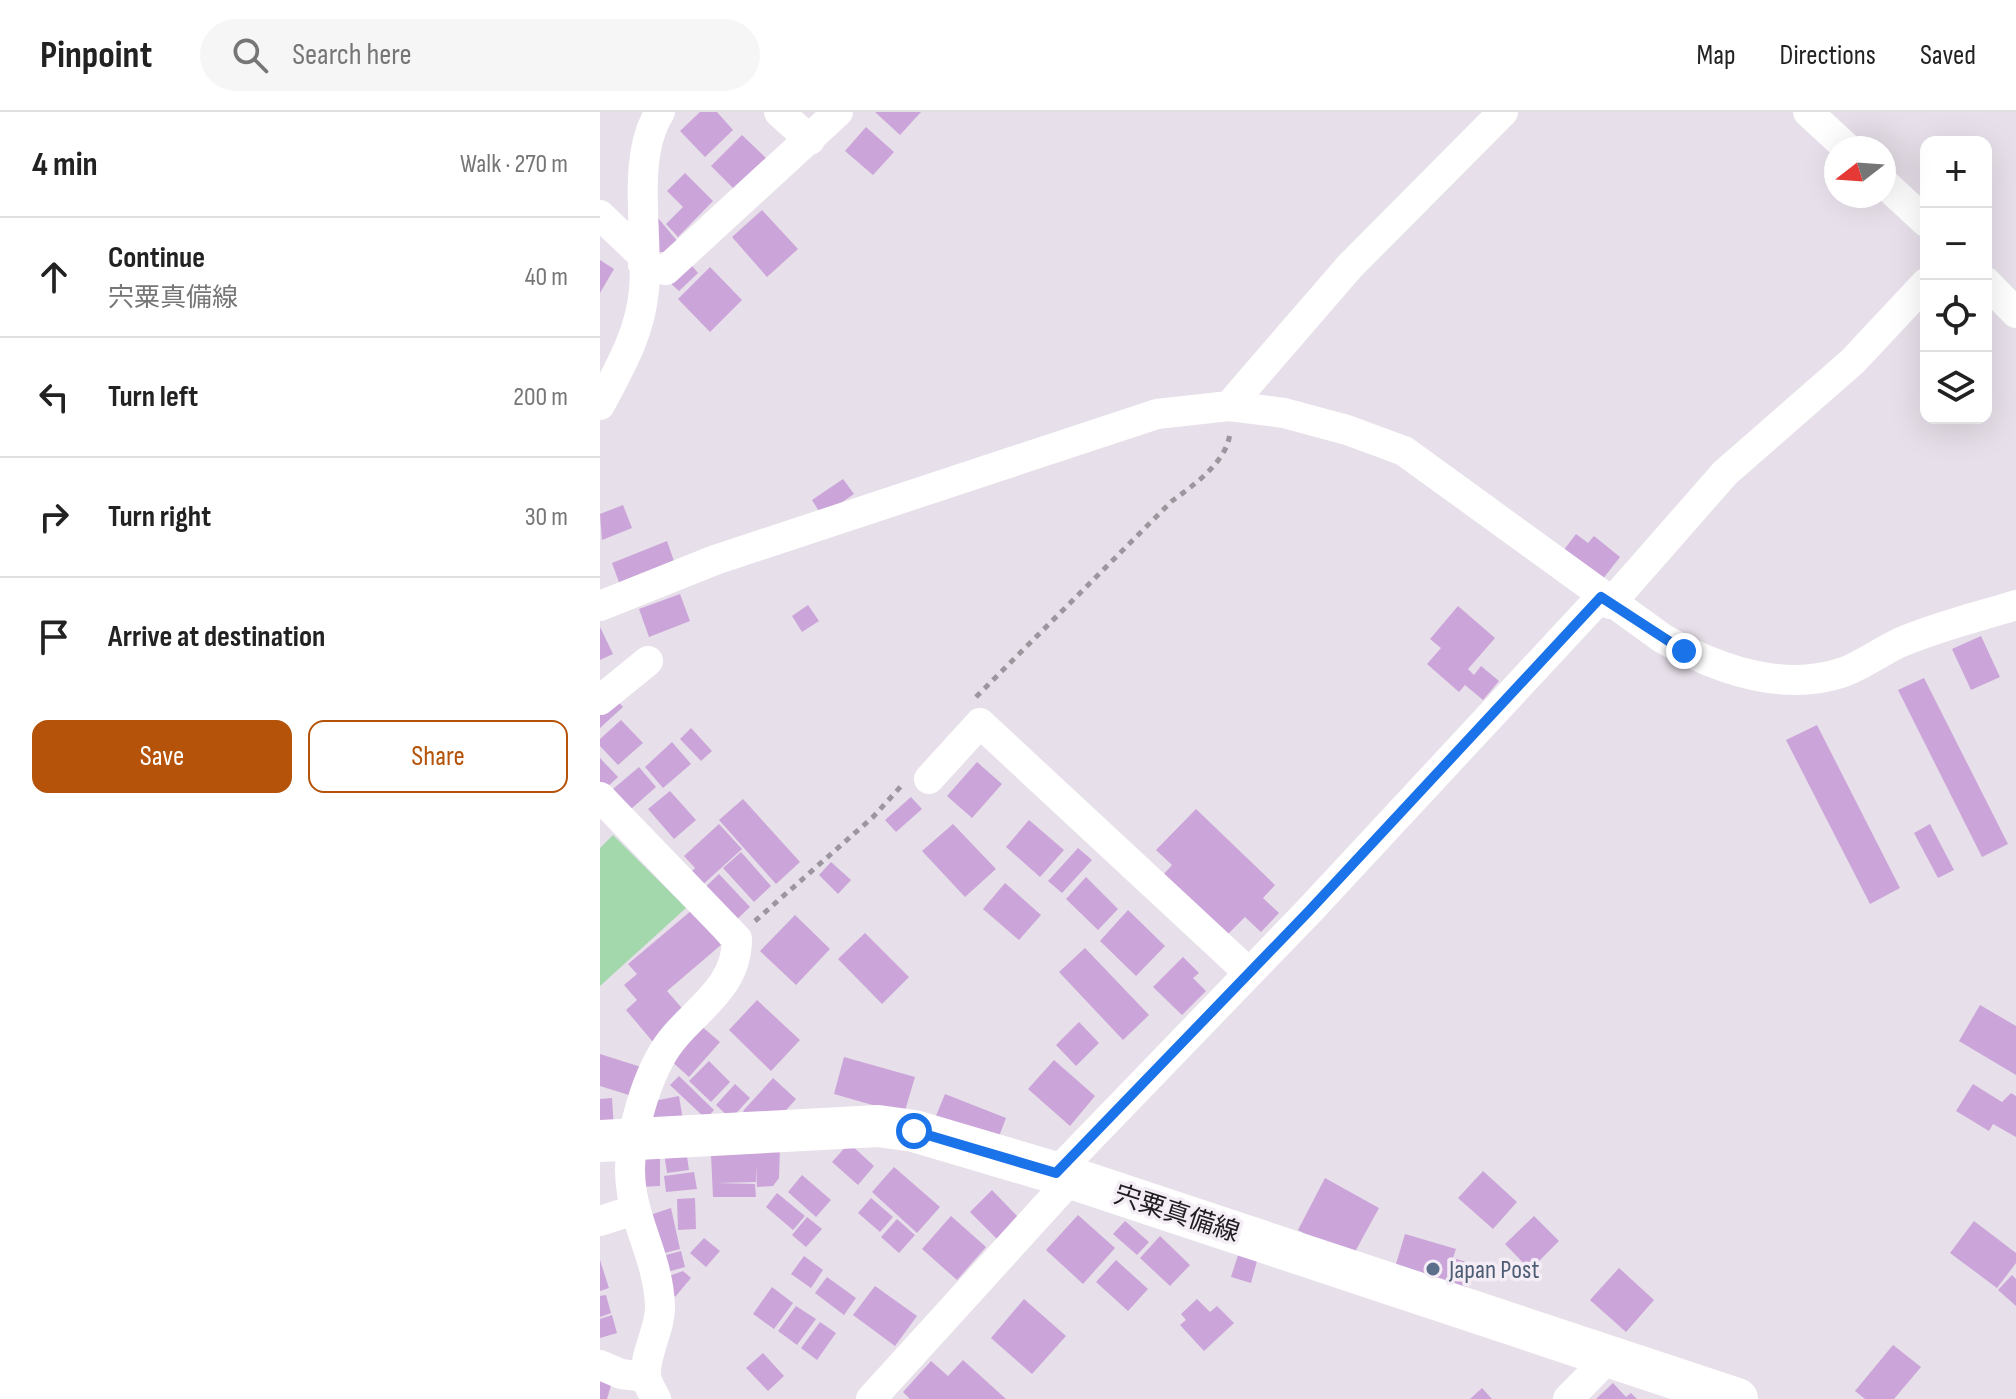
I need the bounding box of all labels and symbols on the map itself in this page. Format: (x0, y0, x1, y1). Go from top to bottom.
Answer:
north arrow (1824, 136, 1896, 208)
route end (1666, 633, 1702, 669)
route start (896, 1113, 932, 1149)
street label: 宍粟真備線 (1110, 1180, 1243, 1249)
place label: Japan Post (1448, 1255, 1539, 1286)
marker: Japan Post (1424, 1260, 1442, 1278)

